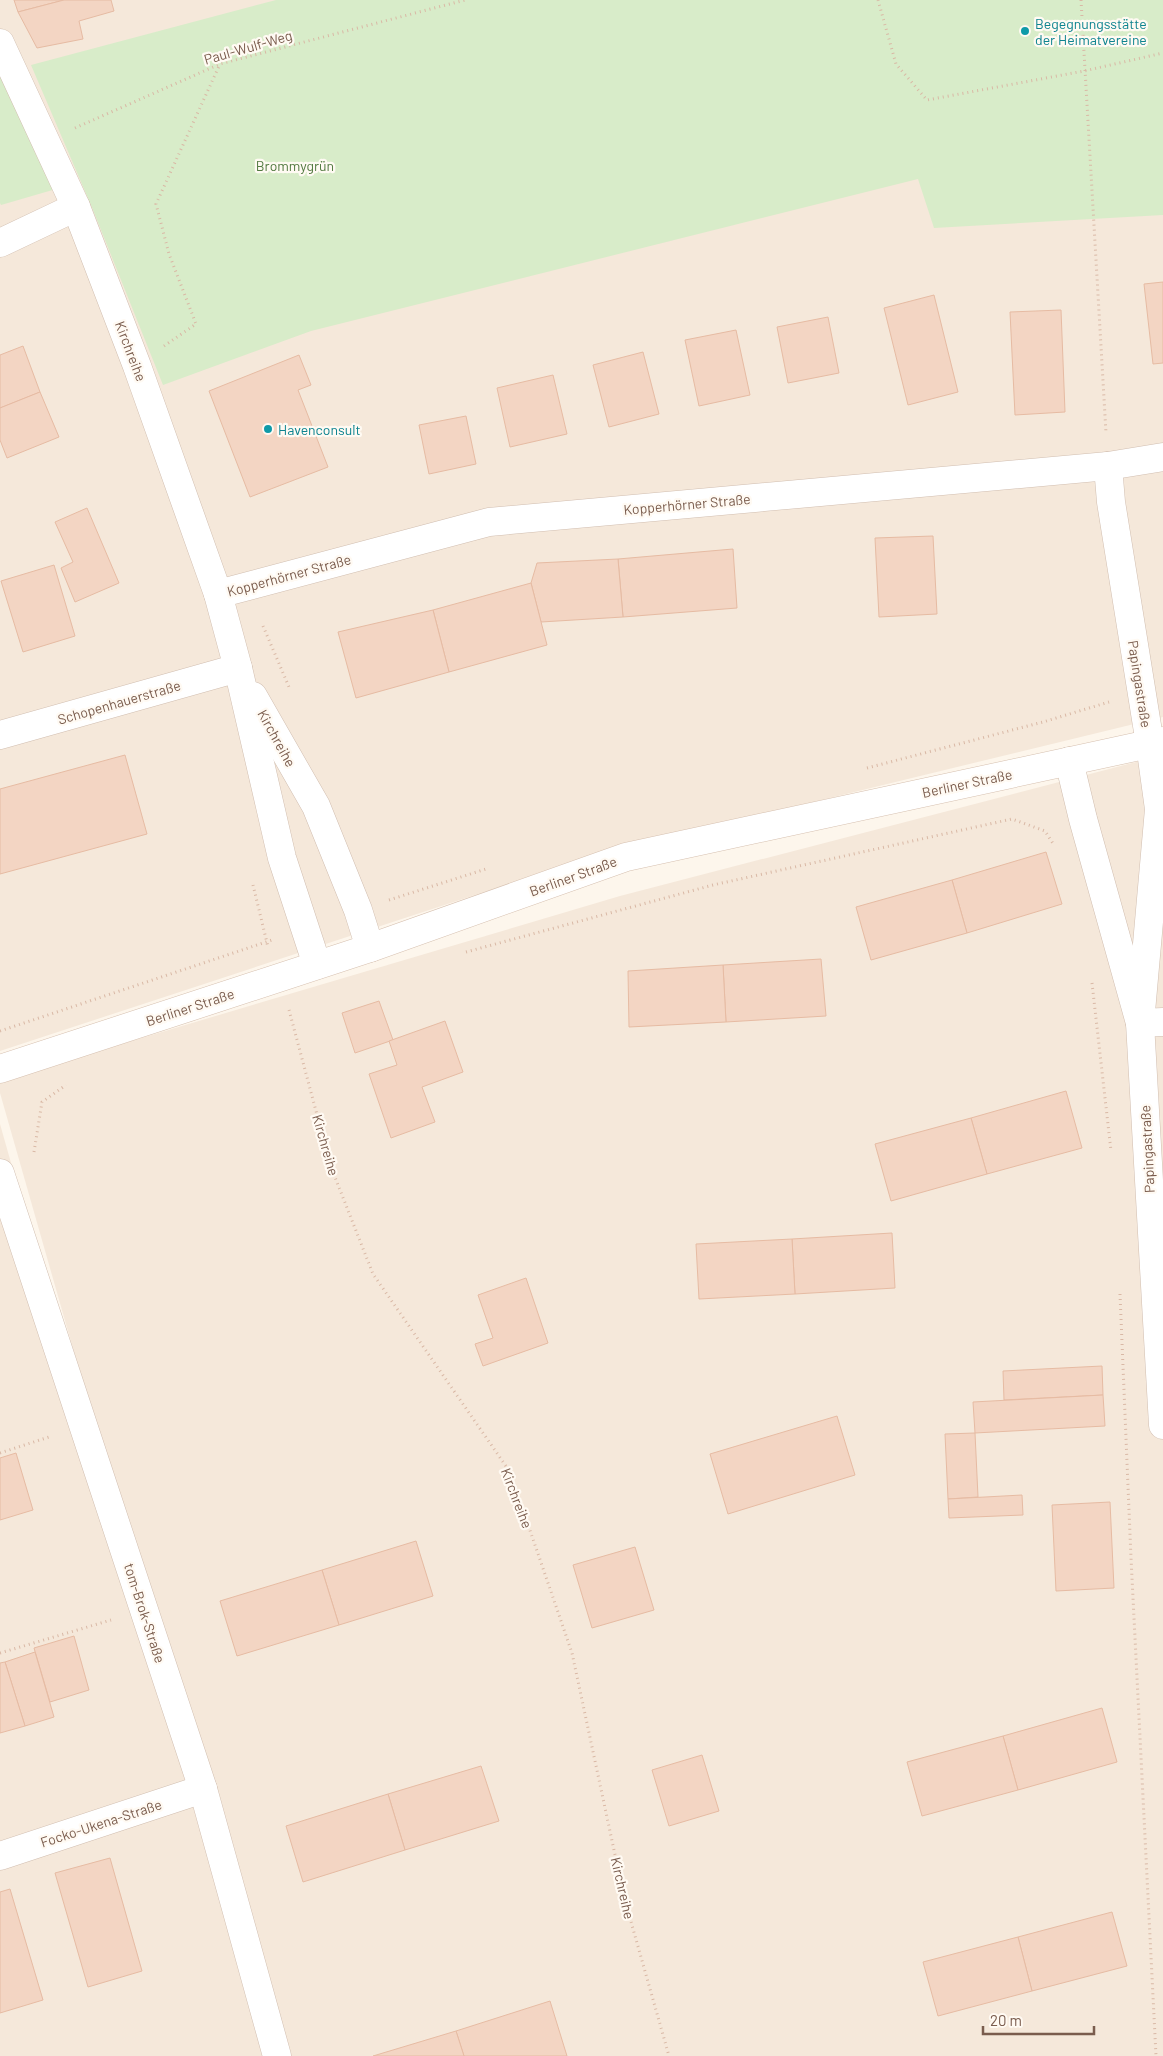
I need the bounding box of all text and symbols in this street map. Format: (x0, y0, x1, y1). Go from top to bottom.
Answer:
place label: Begegnungsstätte der Heimatvereine (1035, 15, 1147, 48)
marker: Begegnungsstätte der Heimatvereine (1019, 25, 1031, 37)
street label: Paul-Wulf-Weg (202, 26, 294, 68)
park label: Brommygrün (256, 157, 334, 174)
street label: Kirchreihe (112, 319, 150, 383)
place label: Havenconsult (278, 421, 361, 438)
marker: Havenconsult (262, 423, 274, 435)
street label: Kopperhörner Straße (623, 490, 751, 518)
street label: Kopperhörner Straße (225, 550, 353, 600)
street label: Papingastraße (1125, 639, 1155, 729)
street label: Schopenhauerstraße (56, 676, 182, 728)
street label: Kirchreihe (254, 706, 300, 770)
street label: Berliner Straße (920, 765, 1014, 801)
street label: Berliner Straße (527, 852, 619, 900)
street label: Berliner Straße (144, 985, 236, 1029)
street label: Papingastraße (1136, 1105, 1158, 1193)
street label: Kirchreihe (309, 1112, 343, 1178)
street label: Kirchreihe (498, 1466, 536, 1530)
street label: tom-Brok-Straße (121, 1561, 169, 1665)
street label: Focko-Ukena-Straße (38, 1795, 164, 1851)
street label: Kirchreihe (608, 1855, 638, 1921)
scale bar (983, 2004, 1094, 2036)
text: 20 m (990, 2011, 1022, 2029)

